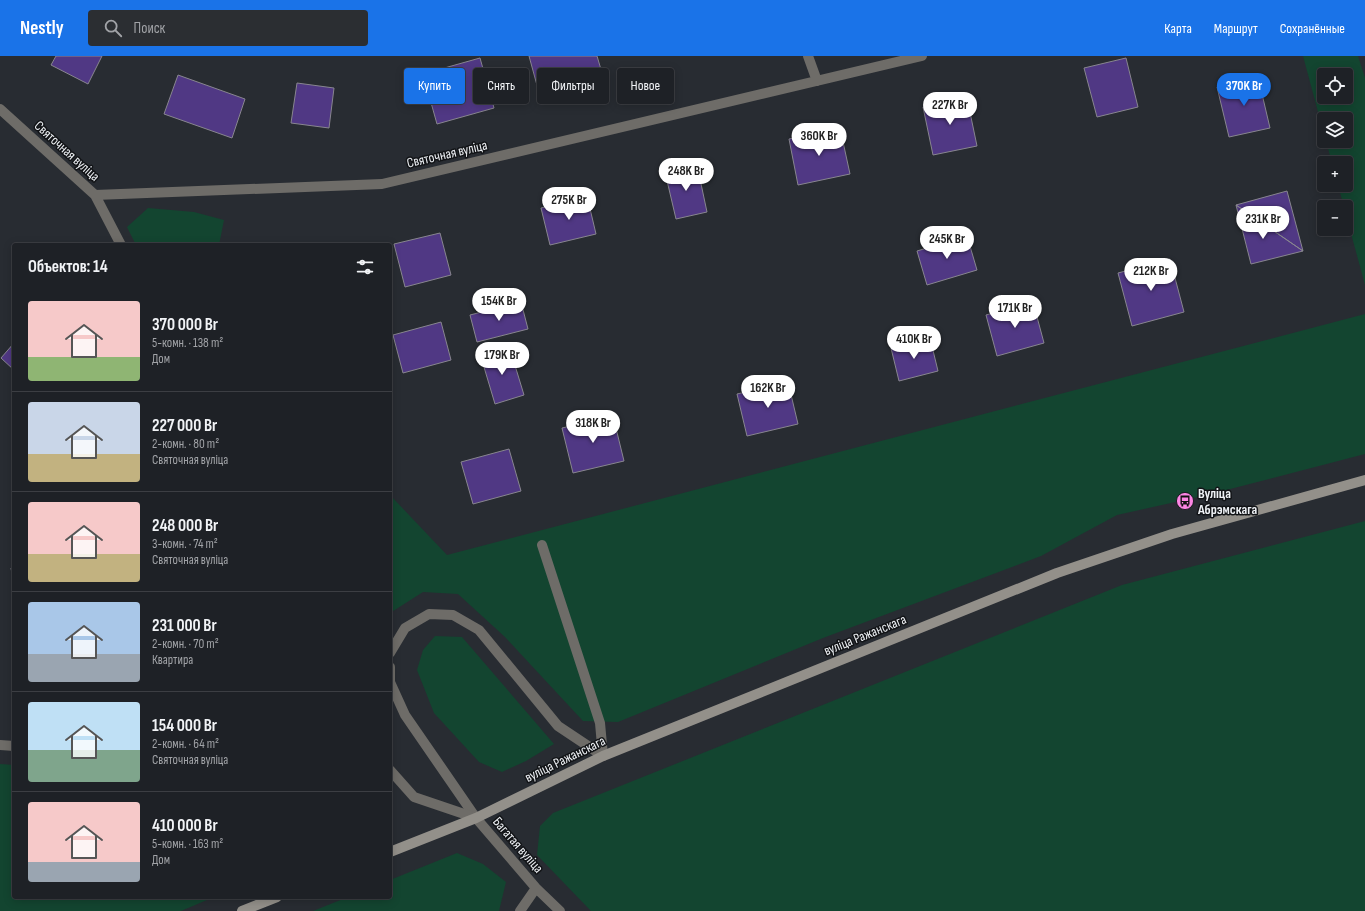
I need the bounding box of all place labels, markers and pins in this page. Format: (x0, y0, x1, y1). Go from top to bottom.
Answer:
pin: 370K Br (1207, 73, 1281, 107)
pin: 227K Br (913, 92, 987, 126)
pin: 360K Br (782, 123, 856, 157)
pin: 248K Br (649, 158, 723, 192)
pin: 275K Br (532, 187, 606, 221)
pin: 231K Br (1226, 206, 1300, 240)
pin: 245K Br (910, 226, 984, 260)
pin: 212K Br (1114, 258, 1188, 292)
pin: 154K Br (462, 288, 536, 322)
pin: 171K Br (978, 295, 1052, 329)
pin: 410K Br (877, 326, 951, 360)
pin: 179K Br (465, 342, 539, 376)
pin: 162K Br (731, 375, 805, 409)
pin: 318K Br (556, 410, 630, 444)
place label: Вуліца Абрэмскага (1197, 485, 1258, 518)
bus stop icon: Вуліца Абрэмскага (1175, 491, 1195, 511)

